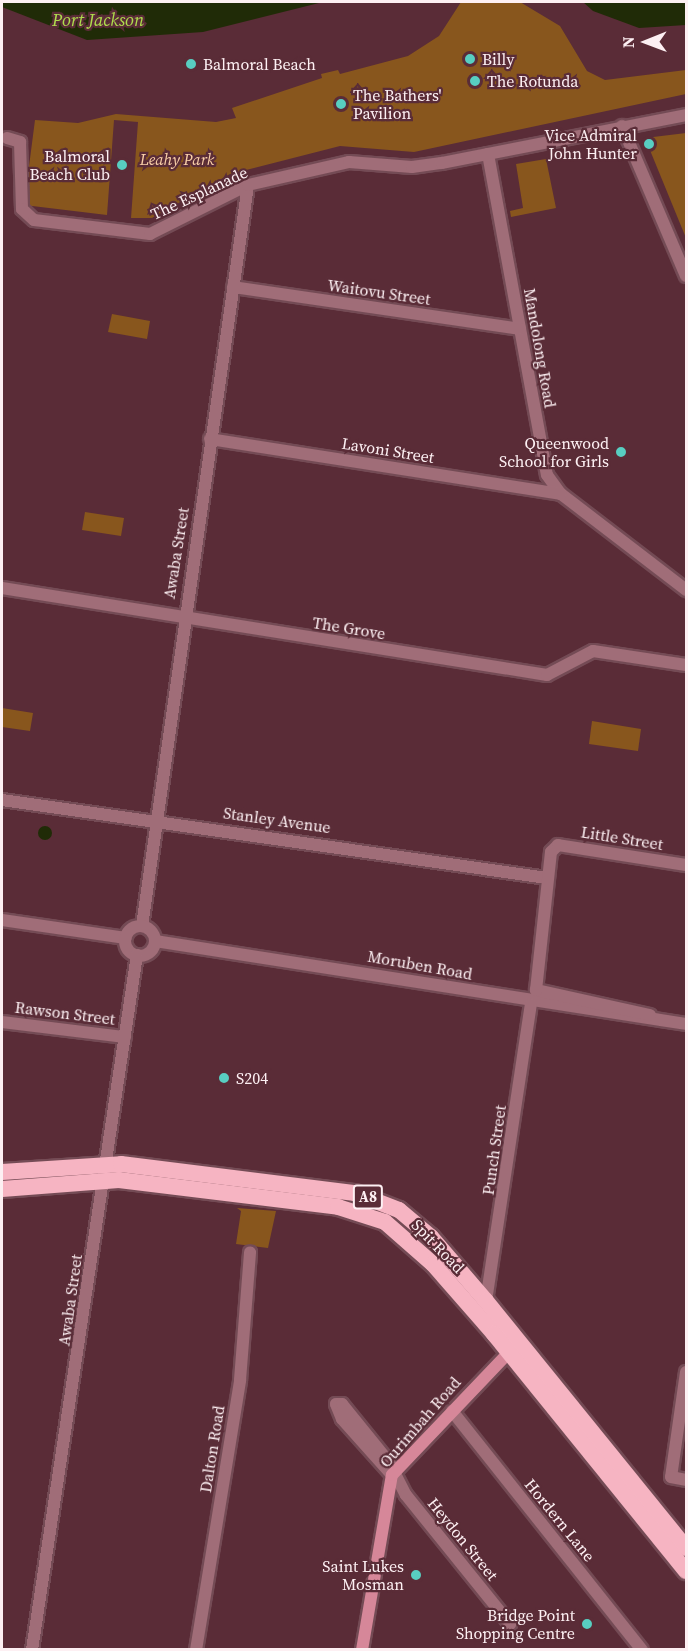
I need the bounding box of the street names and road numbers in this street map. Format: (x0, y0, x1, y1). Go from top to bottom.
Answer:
street label: The Esplanade (148, 162, 250, 224)
street label: Waitovu Street (326, 275, 432, 309)
street label: Mandolong Road (520, 287, 560, 409)
street label: Lavoni Street (340, 433, 436, 467)
street label: Awaba Street (159, 506, 193, 600)
street label: The Grove (311, 613, 387, 643)
street label: Stanley Avenue (222, 803, 332, 837)
street label: Little Street (580, 822, 664, 854)
street label: Moruben Road (366, 946, 474, 984)
street label: Rawson Street (14, 997, 116, 1029)
street label: Punch Street (478, 1104, 510, 1196)
road number: A8 (352, 1185, 385, 1209)
street label: Spit Road (408, 1215, 468, 1277)
street label: Awaba Street (54, 1253, 86, 1347)
street label: Ourimbah Road (376, 1373, 464, 1471)
street label: Dalton Road (196, 1404, 228, 1494)
street label: Hordern Lane (521, 1475, 599, 1565)
street label: Heydon Street (424, 1494, 502, 1584)

